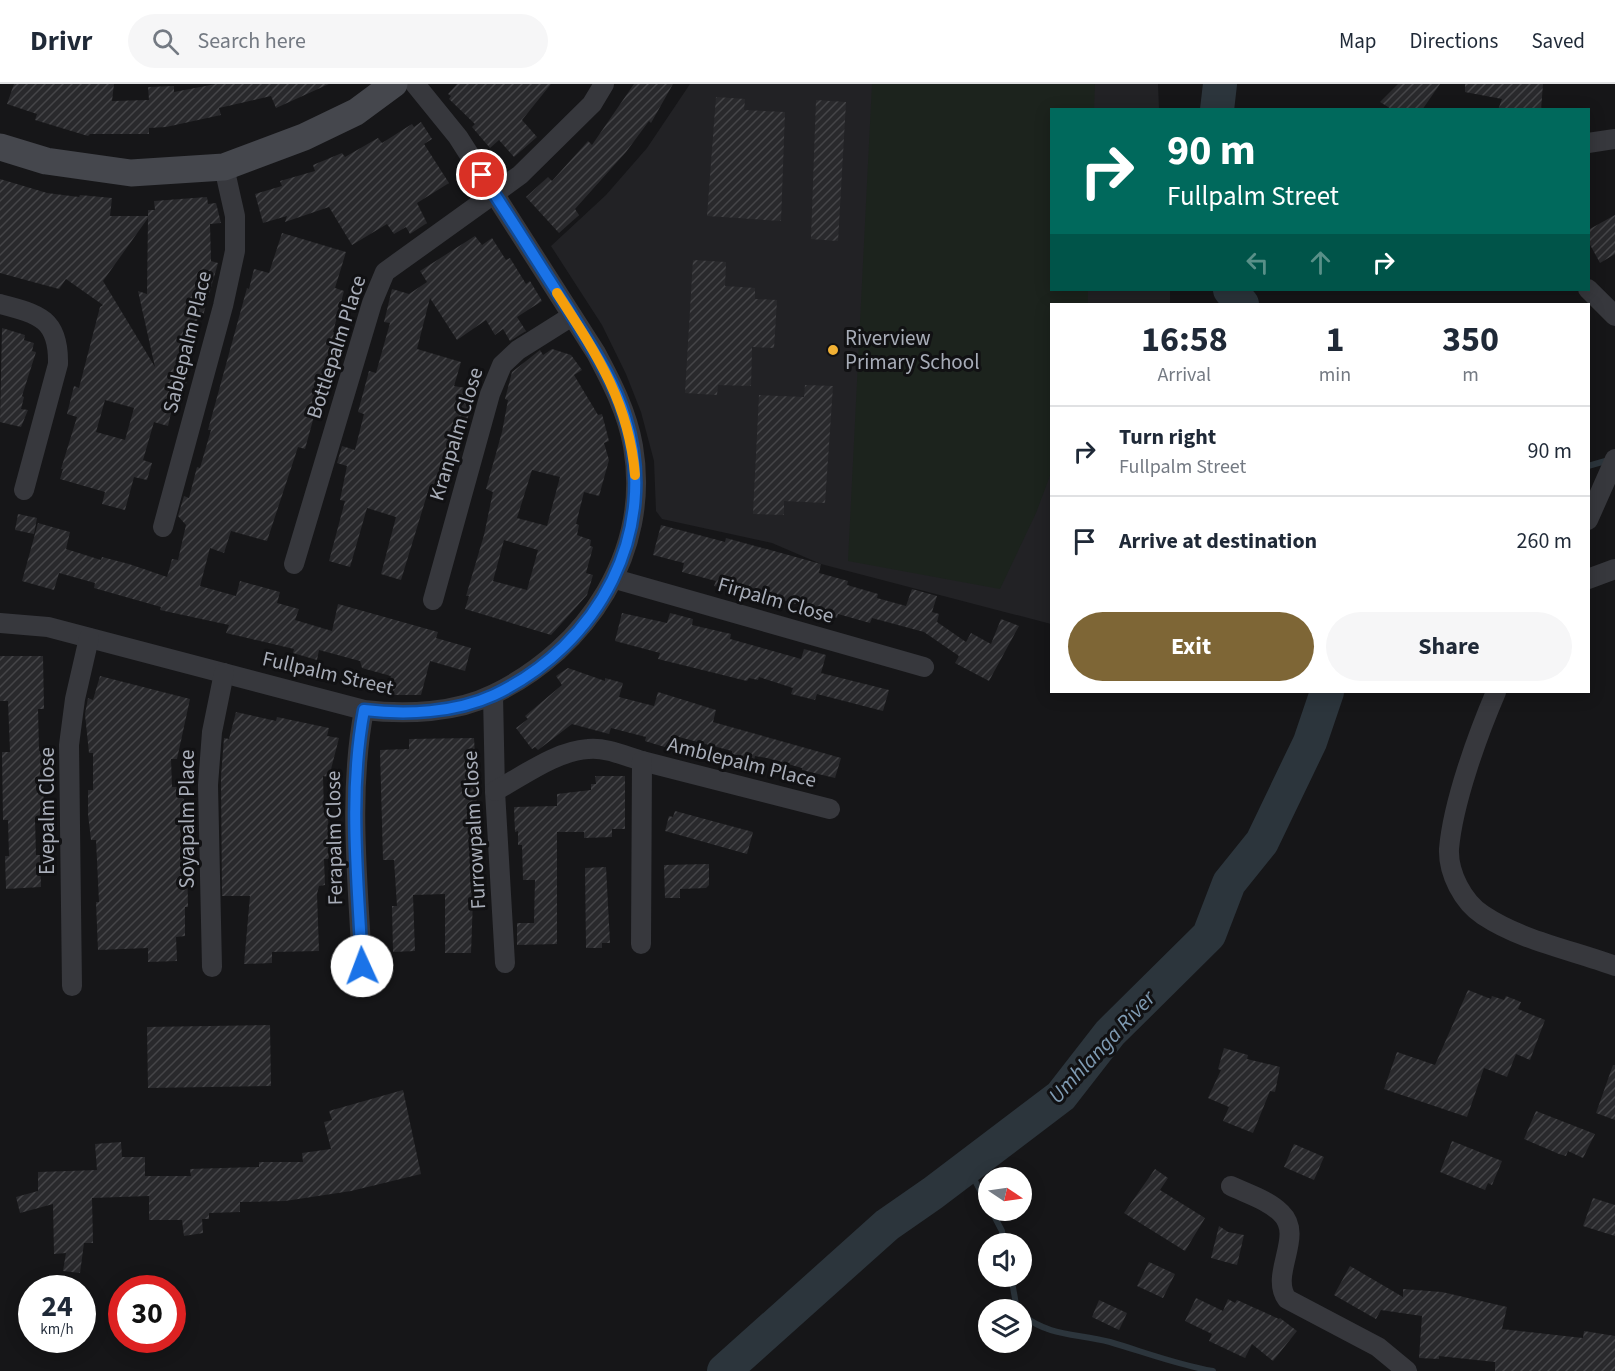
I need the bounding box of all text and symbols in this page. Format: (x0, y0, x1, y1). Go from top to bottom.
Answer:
search box (128, 14, 548, 68)
text: Drivr (30, 21, 92, 61)
icon: search (149, 25, 182, 58)
text: Search here (197, 25, 306, 57)
text: Map (1339, 26, 1377, 56)
text: Directions (1410, 26, 1498, 56)
text: Saved (1531, 26, 1585, 56)
text: 90 m (1167, 121, 1256, 181)
icon: right (1068, 132, 1146, 210)
pin (456, 149, 507, 200)
icon: arrive (465, 158, 498, 191)
text: Fullpalm Street (1167, 177, 1339, 216)
icon: left (1241, 246, 1274, 279)
icon: ahead (1304, 246, 1337, 279)
icon: right (1367, 246, 1400, 279)
street label: Sablepalm Place (155, 268, 219, 416)
street label: Bottlepalm Place (299, 271, 373, 423)
text: 16:58 (1141, 314, 1228, 365)
text: 1 (1325, 314, 1344, 365)
text: 350 (1442, 314, 1499, 365)
place label: Riverview Primary School (845, 323, 980, 377)
marker: Riverview Primary School (826, 343, 840, 357)
text: Arrival (1157, 361, 1211, 389)
text: min (1319, 361, 1351, 389)
text: m (1462, 361, 1479, 389)
street label: Kranpalm Close (422, 364, 490, 504)
text: Turn right (1119, 421, 1216, 453)
icon: right (1068, 435, 1101, 468)
text: 90 m (1527, 435, 1572, 467)
text: Fullpalm Street (1119, 453, 1246, 481)
icon: arrive (1068, 525, 1101, 558)
text: Arrive at destination (1119, 525, 1317, 557)
text: 260 m (1517, 525, 1572, 557)
street label: Firpalm Close (714, 569, 838, 631)
button: Exit (1068, 612, 1314, 681)
button: Share (1326, 612, 1572, 681)
street label: Fullpalm Street (259, 643, 397, 703)
street label: Amblepalm Place (664, 729, 820, 795)
street label: Evepalm Close (32, 747, 62, 875)
street label: Soyapalm Place (172, 750, 202, 888)
street label: Furrowpalm Close (455, 750, 493, 910)
street label: Ferapalm Close (318, 770, 350, 906)
position arrow (330, 934, 394, 998)
water label: Umhlanga River (1041, 982, 1164, 1111)
north arrow (978, 1167, 1032, 1221)
map controls (978, 1167, 1032, 1353)
button: sound (978, 1233, 1032, 1287)
speed limit sign: 30 (108, 1275, 186, 1353)
text: 24 (41, 1285, 73, 1328)
button: layers (978, 1299, 1032, 1353)
text: km/h (40, 1319, 74, 1340)

